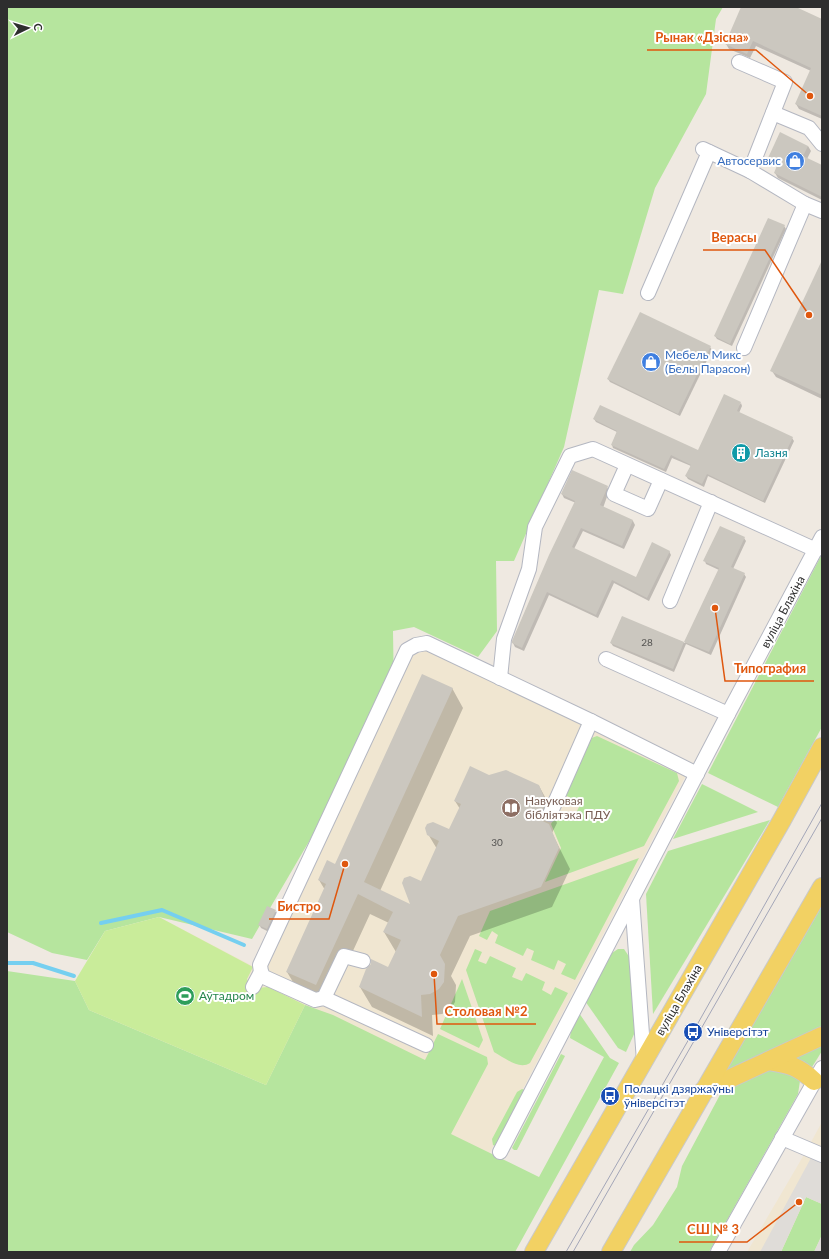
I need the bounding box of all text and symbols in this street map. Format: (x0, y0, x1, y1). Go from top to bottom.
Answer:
north arrow (8, 8, 48, 48)
text: С (32, 23, 45, 32)
callout: Рынак «Дзісна» (647, 25, 756, 50)
text: Рынак «Дзісна» (655, 29, 749, 45)
shop icon: Автосервис (784, 150, 806, 172)
place label: Автосервис (717, 153, 781, 168)
callout: Верасы (703, 225, 765, 250)
text: Верасы (711, 229, 757, 245)
place label: Мебель Микс (Белы Парасон) (665, 347, 750, 376)
shop icon: Мебель Микс (Белы Парасон) (640, 351, 662, 373)
building icon: Лазня (730, 442, 752, 464)
place label: Лазня (754, 445, 788, 460)
street label: вуліца Блахіна (757, 573, 808, 650)
house number: 28 (641, 636, 653, 648)
callout: Типография (725, 656, 814, 681)
text: Типография (734, 660, 806, 676)
place label: Навуковая бібліятэка ПДУ (525, 793, 611, 822)
library icon: Навуковая бібліятэка ПДУ (500, 797, 522, 819)
house number: 30 (491, 836, 503, 848)
callout: Бистро (269, 894, 329, 919)
text: Бистро (277, 898, 321, 914)
street label: вуліца Блахіна (652, 962, 705, 1038)
sports icon: Аўтадром (174, 985, 196, 1007)
place label: Аўтадром (199, 988, 254, 1003)
callout: Столовая №2 (437, 999, 536, 1024)
text: Столовая №2 (444, 1003, 528, 1019)
bus stop icon: Універсітэт (682, 1021, 704, 1043)
place label: Універсітэт (707, 1024, 769, 1039)
place label: Полацкі дзяржаўны ўніверсітэт (624, 1081, 734, 1110)
bus stop icon: Полацкі дзяржаўны ўніверсітэт (599, 1085, 621, 1107)
callout: СШ № 3 (679, 1217, 747, 1242)
text: СШ № 3 (687, 1221, 739, 1237)

